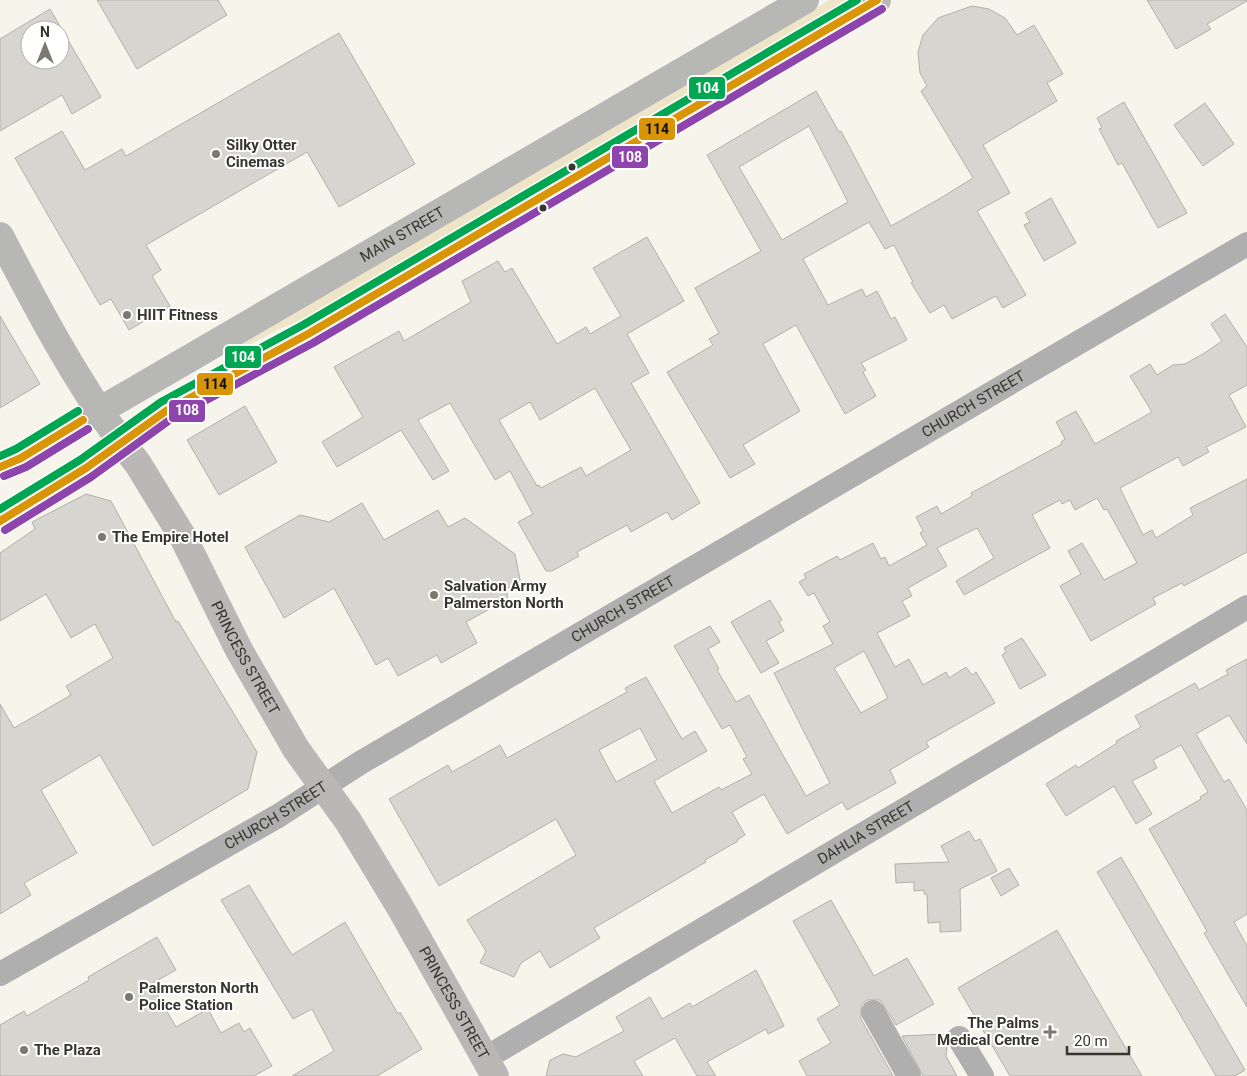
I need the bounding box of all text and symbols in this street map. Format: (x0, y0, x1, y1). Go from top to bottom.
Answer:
north arrow (20, 20, 70, 70)
text: N (40, 24, 50, 40)
line badge: 104 (688, 76, 726, 100)
text: 104 (695, 80, 719, 96)
line badge: 114 (638, 117, 676, 141)
text: 114 (645, 121, 669, 137)
place label: Silky Otter Cinemas (226, 136, 297, 171)
line badge: 108 (611, 145, 649, 169)
marker: Silky Otter Cinemas (210, 148, 222, 160)
text: 108 (618, 149, 642, 165)
unlabelled marker (567, 162, 577, 172)
street label: MAIN STREET (357, 203, 448, 266)
unlabelled marker (538, 203, 548, 213)
place label: HIIT Fitness (137, 306, 218, 324)
marker: HIIT Fitness (121, 309, 133, 321)
line badge: 104 (224, 345, 262, 369)
text: 104 (231, 349, 255, 365)
street label: CHURCH STREET (918, 367, 1028, 441)
line badge: 114 (196, 372, 234, 396)
text: 114 (203, 376, 227, 392)
line badge: 108 (168, 399, 206, 423)
text: 108 (175, 402, 199, 418)
place label: The Empire Hotel (112, 528, 229, 546)
marker: The Empire Hotel (96, 531, 108, 543)
street label: CHURCH STREET (568, 572, 678, 646)
place label: Salvation Army Palmerston North (444, 577, 564, 612)
marker: Salvation Army Palmerston North (428, 589, 440, 601)
street label: PRINCESS STREET (207, 598, 283, 718)
street label: CHURCH STREET (221, 778, 331, 854)
street label: DAHLIA STREET (814, 797, 918, 868)
street label: PRINCESS STREET (415, 943, 493, 1063)
place label: Palmerston North Police Station (139, 979, 259, 1014)
marker: Palmerston North Police Station (123, 991, 135, 1003)
place label: The Palms Medical Centre (937, 1014, 1039, 1049)
scale bar (1067, 1024, 1130, 1056)
marker: The Palms Medical Centre (1043, 1025, 1057, 1039)
text: 20 m (1074, 1032, 1108, 1050)
place label: The Plaza (34, 1041, 101, 1059)
marker: The Plaza (18, 1044, 30, 1056)

